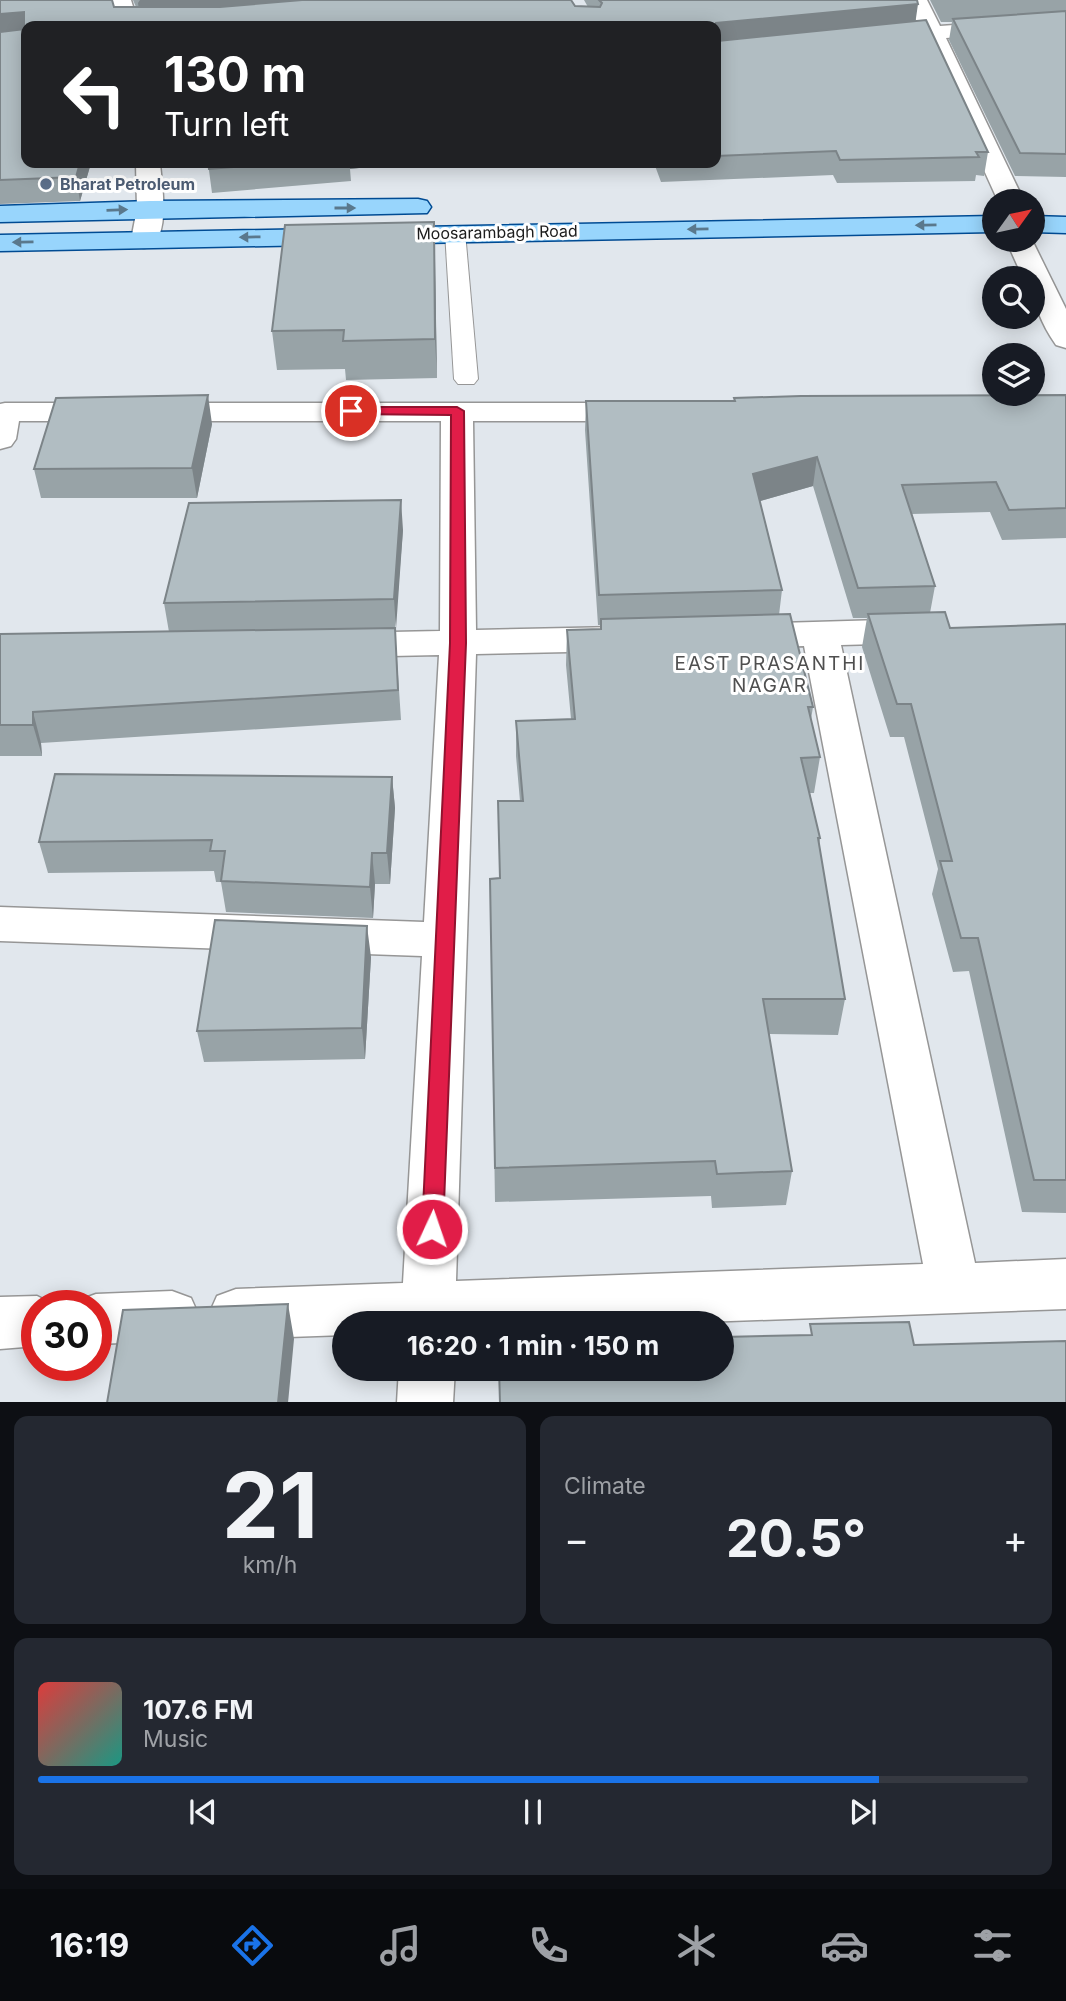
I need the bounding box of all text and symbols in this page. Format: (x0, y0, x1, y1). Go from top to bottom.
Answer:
text: 130 m (164, 45, 306, 104)
icon: left (49, 49, 140, 140)
text: Turn left (164, 105, 289, 144)
place label: Bharat Petroleum (60, 174, 195, 194)
marker: Bharat Petroleum (38, 176, 54, 192)
north arrow (982, 189, 1045, 252)
map controls (982, 189, 1045, 406)
one-way arrow (334, 202, 356, 213)
one-way arrow (106, 204, 128, 216)
one-way arrow (915, 219, 937, 231)
street label: Moosarambagh Road (416, 221, 578, 243)
one-way arrow (687, 223, 709, 234)
one-way arrow (239, 231, 261, 243)
one-way arrow (12, 237, 34, 248)
button: search (982, 266, 1045, 329)
button: layers (982, 343, 1045, 406)
pin (321, 381, 381, 441)
icon: arrive (332, 392, 370, 430)
district label: EAST PRASANTHI NAGAR (675, 652, 865, 697)
position arrow (395, 1192, 469, 1266)
speed limit sign: 30 (21, 1290, 112, 1381)
text: 16:20 · 1 min · 150 m (407, 1330, 659, 1361)
text: 21 (222, 1450, 318, 1560)
text: Climate (564, 1472, 646, 1500)
text: 20.5° (726, 1507, 866, 1570)
text: − (564, 1516, 589, 1562)
text: + (1003, 1516, 1028, 1562)
text: km/h (243, 1551, 297, 1579)
text: 107.6 FM (143, 1694, 254, 1725)
text: Music (143, 1725, 208, 1753)
icon: previous (184, 1793, 222, 1831)
icon: pause (514, 1793, 552, 1831)
icon: next (844, 1793, 882, 1831)
icon: directions (228, 1921, 277, 1970)
icon: music (376, 1921, 425, 1970)
icon: phone (524, 1921, 573, 1970)
icon: climate (672, 1921, 721, 1970)
icon: car (820, 1921, 869, 1970)
icon: filters (968, 1921, 1017, 1970)
text: 16:19 (49, 1926, 129, 1965)

